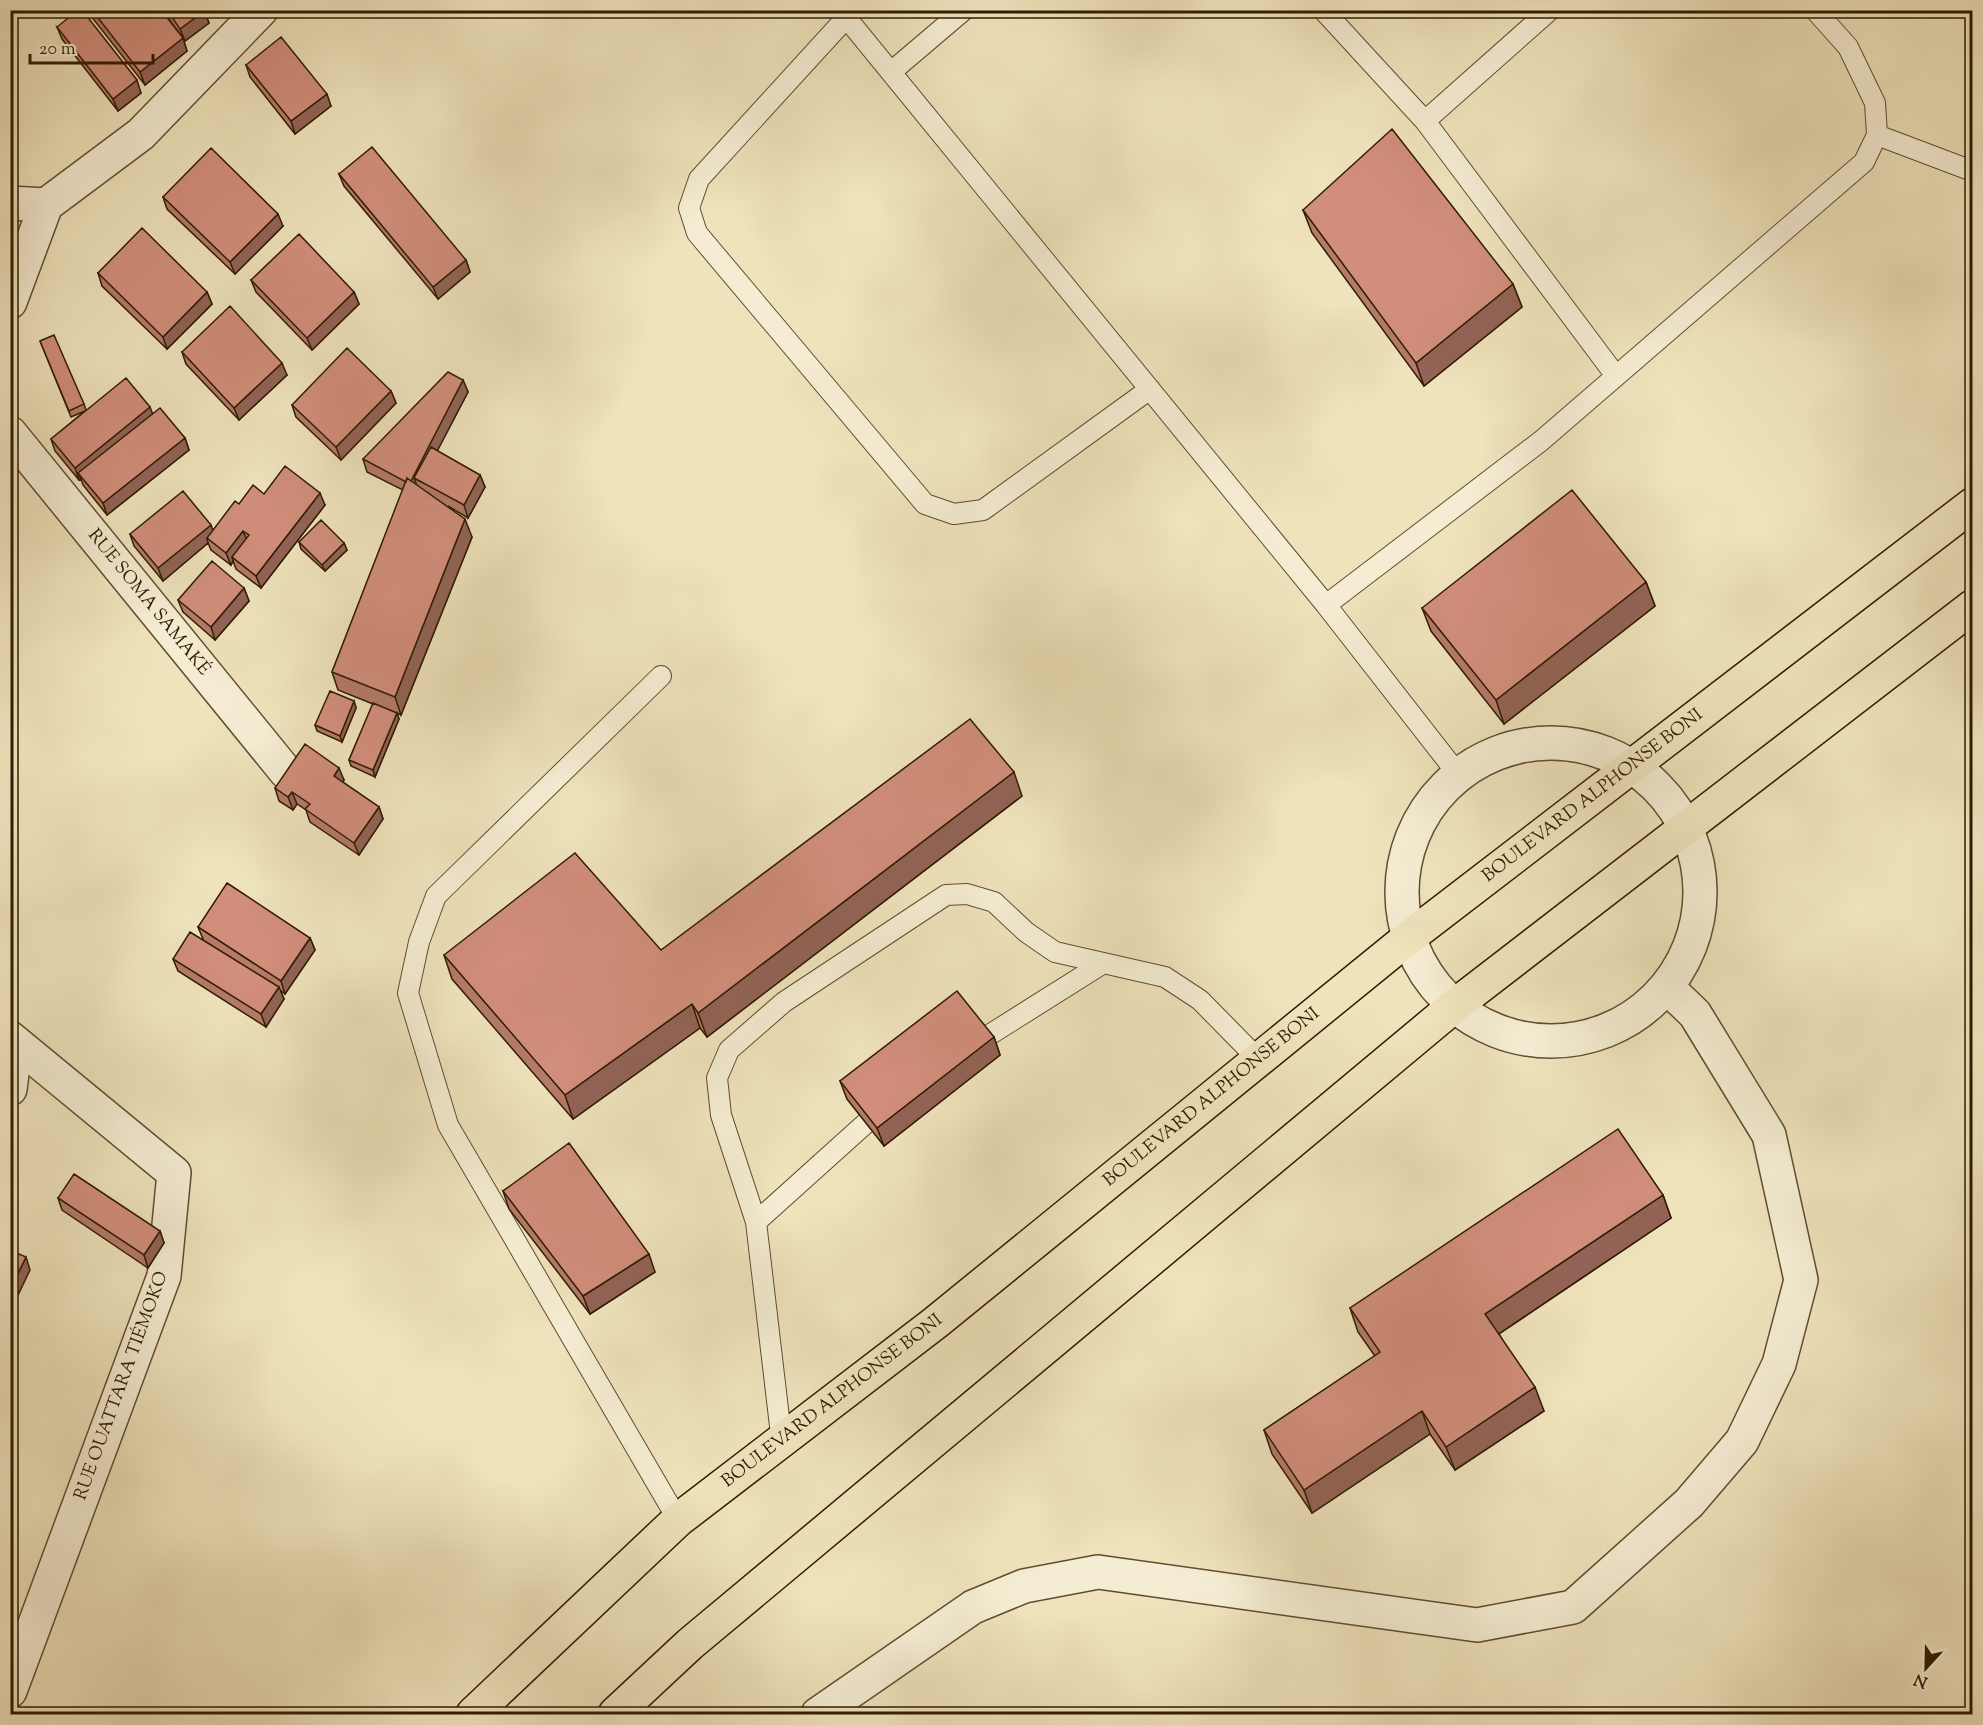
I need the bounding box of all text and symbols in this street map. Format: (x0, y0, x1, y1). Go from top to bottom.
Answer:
scale bar (30, 27, 153, 65)
text: 20 m (39, 37, 76, 63)
street label: RUE SOMA SAMAKÉ (81, 524, 216, 682)
street label: BOULEVARD ALPHONSE BONI (1477, 703, 1709, 889)
street label: BOULEVARD ALPHONSE BONI (1098, 1002, 1326, 1194)
street label: RUE OUATTARA TIÉMOKO (68, 1268, 176, 1504)
street label: BOULEVARD ALPHONSE BONI (717, 1308, 949, 1495)
north arrow (1896, 1638, 1956, 1698)
text: N (1911, 1666, 1932, 1693)

